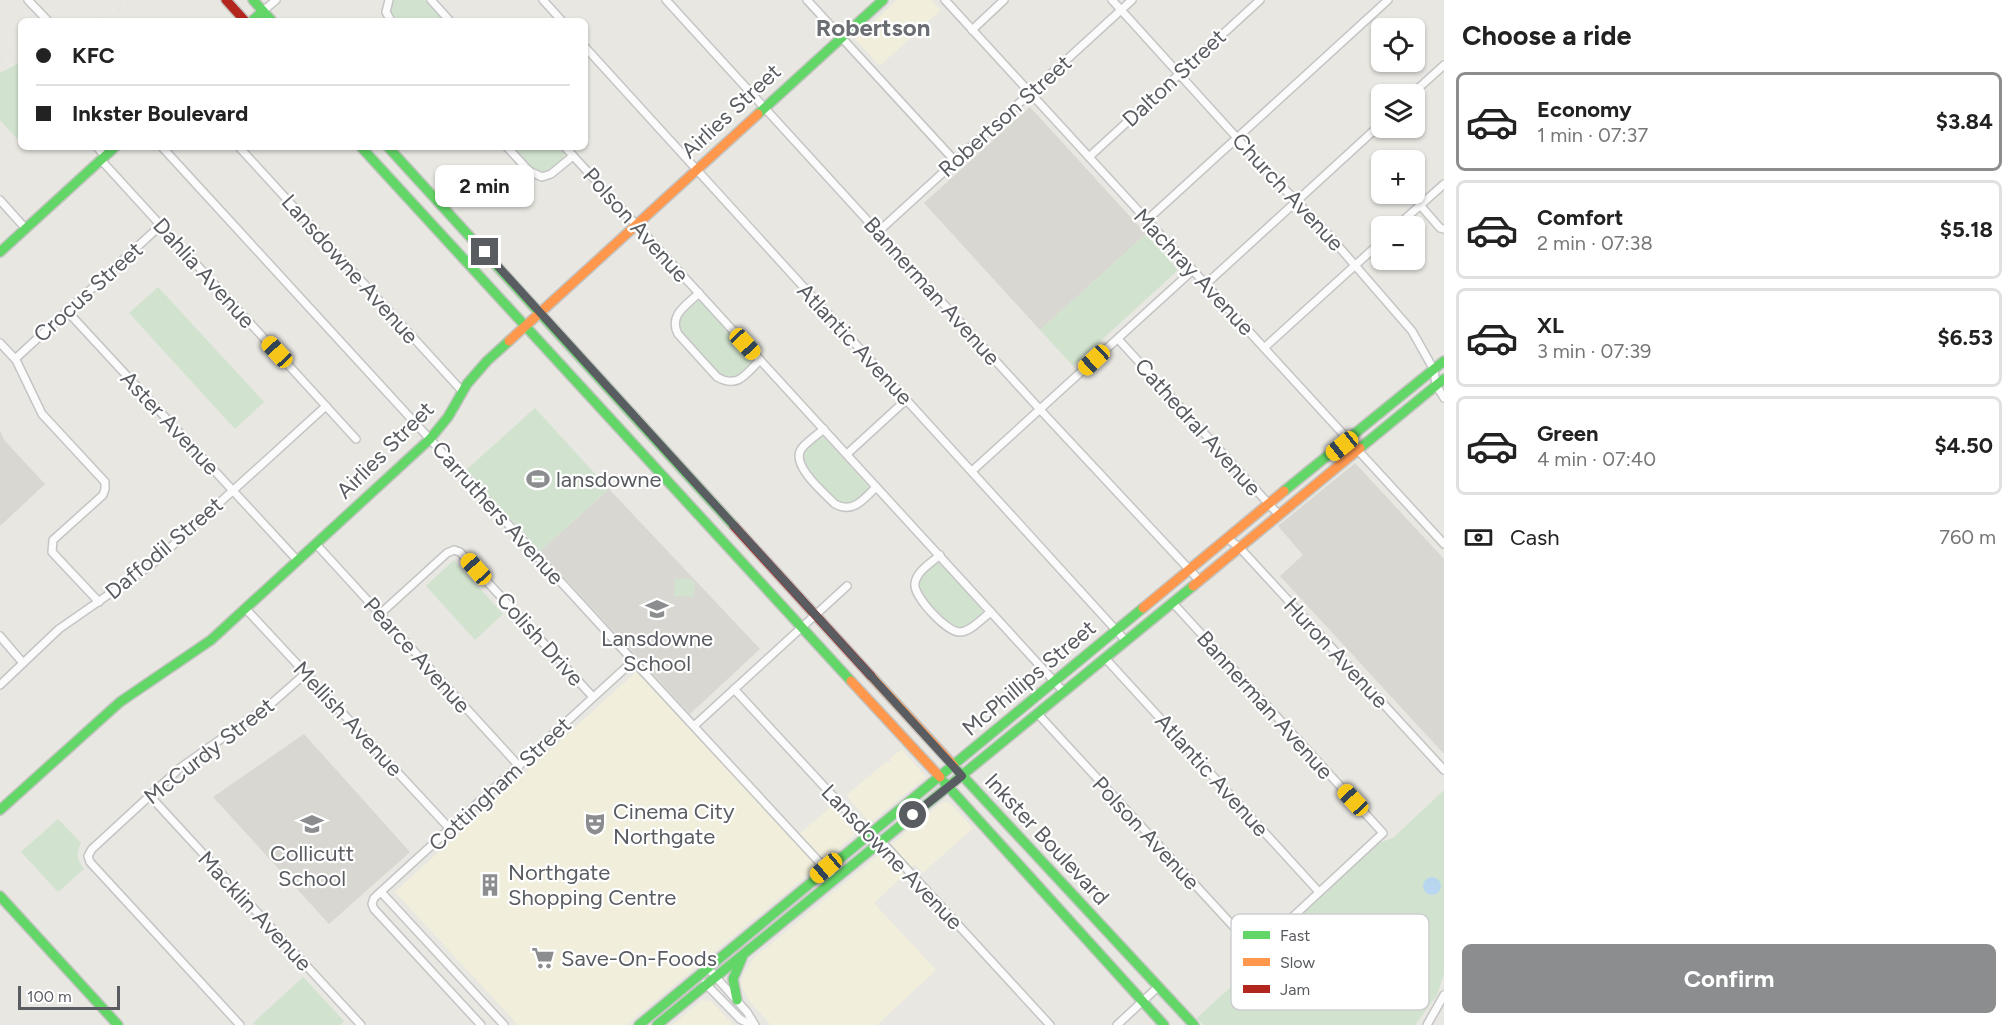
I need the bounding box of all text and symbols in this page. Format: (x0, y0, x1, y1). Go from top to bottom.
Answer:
district label: Robertson (816, 13, 930, 42)
map controls (1371, 18, 1425, 270)
button: locate (1371, 18, 1425, 72)
text: Choose a ride (1462, 19, 1631, 52)
street label: Dalton Street (1117, 23, 1231, 133)
text: KFC (72, 42, 115, 69)
street label: Robertson Street (933, 49, 1077, 183)
street label: Airlies Street (675, 58, 787, 164)
button: layers (1371, 84, 1425, 138)
icon: car (1465, 95, 1519, 149)
text: Economy (1537, 96, 1632, 123)
text: Inkster Boulevard (72, 100, 248, 127)
text: $3.84 (1936, 108, 1993, 135)
text: 1 min · 07:37 (1537, 123, 1648, 147)
street label: Church Avenue (1226, 127, 1350, 257)
button: + (1371, 150, 1425, 204)
street label: Polson Avenue (577, 162, 695, 288)
callout: 2 min (436, 165, 534, 207)
text: 2 min (459, 174, 510, 198)
street label: Lansdowne Avenue (276, 189, 424, 349)
street label: Machray Avenue (1128, 203, 1260, 341)
icon: car (1465, 203, 1519, 257)
text: Comfort (1537, 204, 1623, 231)
street label: Bannerman Avenue (858, 211, 1006, 371)
street label: Dahlia Avenue (147, 212, 261, 334)
button: − (1371, 216, 1425, 270)
text: $5.18 (1940, 216, 1993, 243)
text: 2 min · 07:38 (1537, 231, 1653, 255)
street label: Crocus Street (28, 236, 148, 348)
route end (471, 238, 498, 265)
street label: Atlantic Avenue (792, 277, 918, 411)
icon: car (1465, 311, 1519, 365)
text: XL (1537, 312, 1564, 339)
text: $6.53 (1938, 324, 1993, 351)
car (726, 325, 764, 363)
car (258, 333, 296, 371)
text: 3 min · 07:39 (1537, 339, 1651, 363)
car (1075, 341, 1113, 379)
street label: Cathedral Avenue (1129, 353, 1267, 501)
street label: Aster Avenue (115, 365, 225, 481)
street label: Airlies Street (331, 396, 439, 504)
icon: car (1465, 419, 1519, 473)
text: Green (1537, 420, 1599, 447)
car (1322, 428, 1362, 464)
text: $4.50 (1934, 432, 1993, 459)
street label: Carruthers Avenue (426, 435, 570, 591)
text: 4 min · 07:40 (1537, 447, 1656, 471)
sports icon: lansdowne (525, 466, 551, 492)
place label: lansdowne (556, 466, 661, 493)
street label: Daffodil Street (100, 491, 228, 605)
icon: cash (1462, 521, 1495, 554)
text: Cash (1510, 524, 1560, 551)
text: 760 m (1939, 525, 1996, 549)
car (457, 550, 495, 588)
street label: Colish Drive (491, 586, 589, 692)
street label: Pearce Avenue (358, 591, 476, 719)
street label: Huron Avenue (1278, 592, 1394, 714)
school or university icon: Lansdowne School (644, 596, 670, 622)
street label: McPhillips Street (957, 614, 1101, 742)
place label: Lansdowne School (601, 625, 713, 677)
street label: Bannerman Avenue (1191, 625, 1339, 785)
street label: Mellish Avenue (288, 656, 408, 782)
street label: McCurdy Street (139, 692, 279, 810)
street label: Atlantic Avenue (1150, 708, 1274, 842)
street label: Cottingham Street (423, 711, 577, 857)
street label: Inkster Boulevard (979, 768, 1115, 910)
street label: Polson Avenue (1087, 771, 1205, 895)
street label: Lansdowne Avenue (816, 779, 968, 935)
car (1334, 781, 1372, 819)
place label: Cinema City Northgate (613, 798, 735, 850)
route start (899, 801, 926, 828)
school or university icon: Collicutt School (299, 811, 325, 837)
theatre icon: Cinema City Northgate (582, 811, 608, 837)
place label: Collicutt School (270, 840, 354, 892)
street label: Macklin Avenue (192, 845, 318, 977)
car (806, 850, 846, 886)
place label: Northgate Shopping Centre (508, 859, 676, 911)
building icon: Northgate Shopping Centre (477, 872, 503, 898)
legend (1231, 914, 1429, 1010)
text: Fast (1280, 926, 1310, 945)
button: Confirm (1462, 944, 1996, 1013)
supermarket icon: Save-On-Foods (530, 945, 556, 971)
place label: Save-On-Foods (561, 945, 717, 972)
text: Slow (1280, 953, 1315, 972)
text: Jam (1280, 980, 1310, 999)
scale bar (18, 983, 120, 1010)
text: 100 m (27, 987, 72, 1006)

